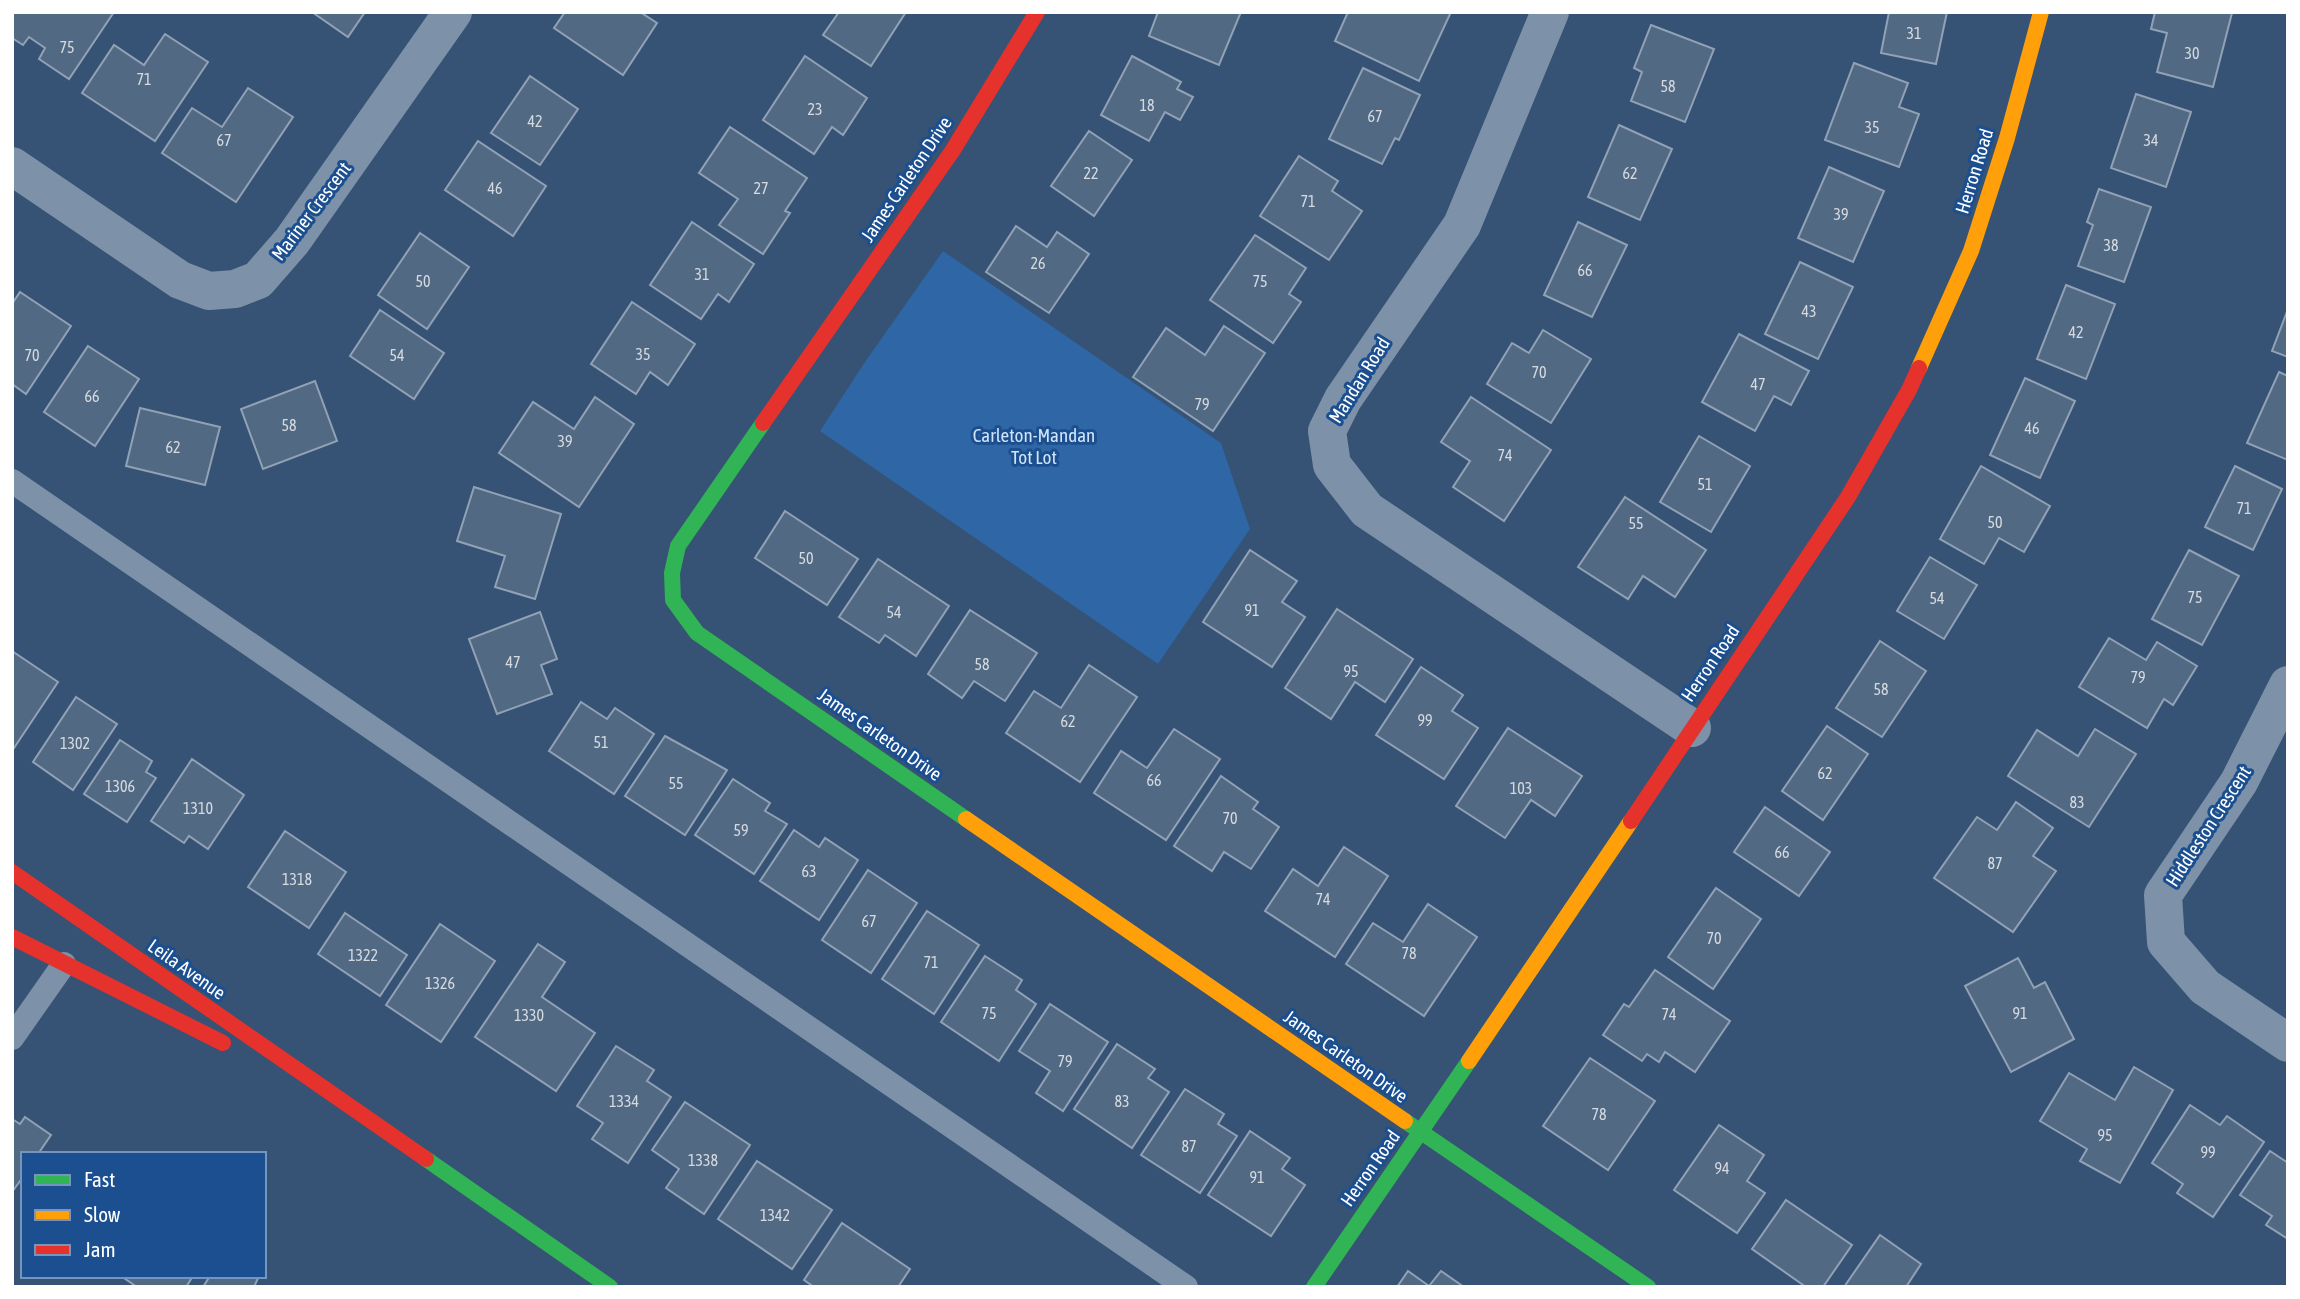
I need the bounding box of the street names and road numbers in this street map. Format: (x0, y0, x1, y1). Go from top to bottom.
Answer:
street label: James Carleton Drive (856, 112, 956, 246)
street label: Herron Road (1951, 126, 1997, 216)
street label: Mariner Crescent (267, 157, 355, 265)
street label: Mandan Road (1324, 333, 1394, 427)
street label: Herron Road (1676, 620, 1744, 706)
street label: James Carleton Drive (814, 683, 946, 785)
street label: Hiddleston Crescent (2161, 762, 2255, 890)
street label: Leila Avenue (144, 934, 230, 1004)
street label: James Carleton Drive (1280, 1005, 1412, 1107)
street label: Herron Road (1336, 1126, 1404, 1210)

